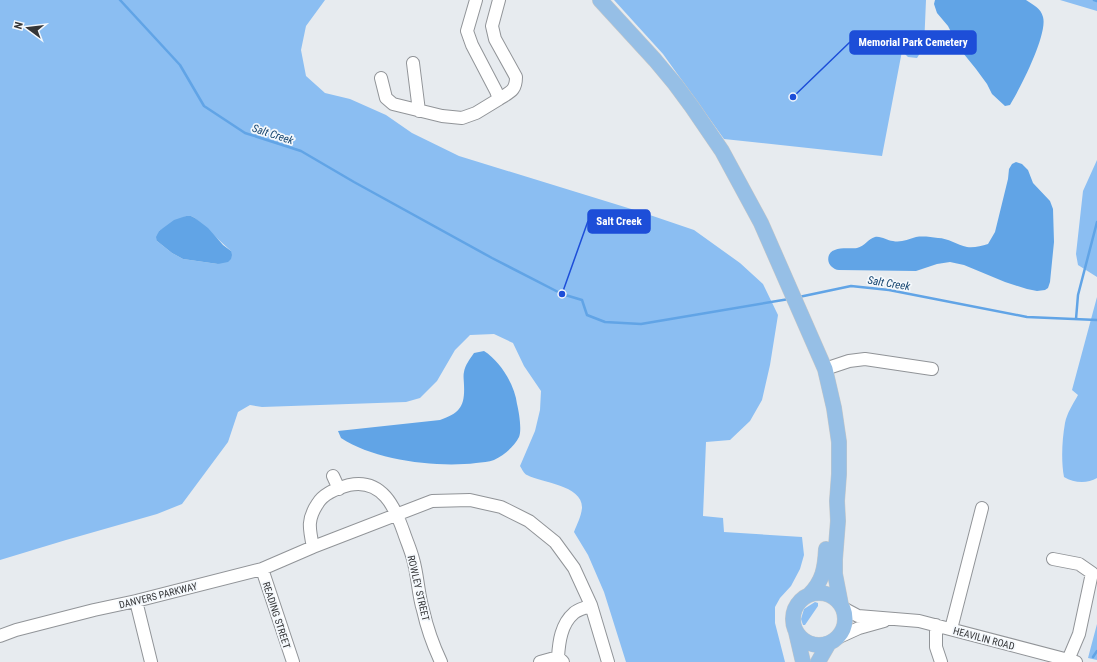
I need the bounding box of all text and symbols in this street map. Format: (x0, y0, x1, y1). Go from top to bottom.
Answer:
north arrow (8, 8, 48, 48)
text: N (12, 20, 26, 30)
callout: Memorial Park Cemetery (850, 31, 976, 54)
text: Memorial Park Cemetery (858, 36, 968, 49)
water label: Salt Creek (251, 122, 295, 147)
callout: Salt Creek (588, 210, 650, 233)
text: Salt Creek (596, 215, 642, 228)
water label: Salt Creek (867, 274, 911, 293)
street label: ROWLEY STREET (406, 554, 431, 622)
street label: DANVERS PARKWAY (118, 580, 199, 611)
street label: READING STREET (261, 580, 293, 650)
street label: HEAVILIN ROAD (952, 625, 1016, 652)

